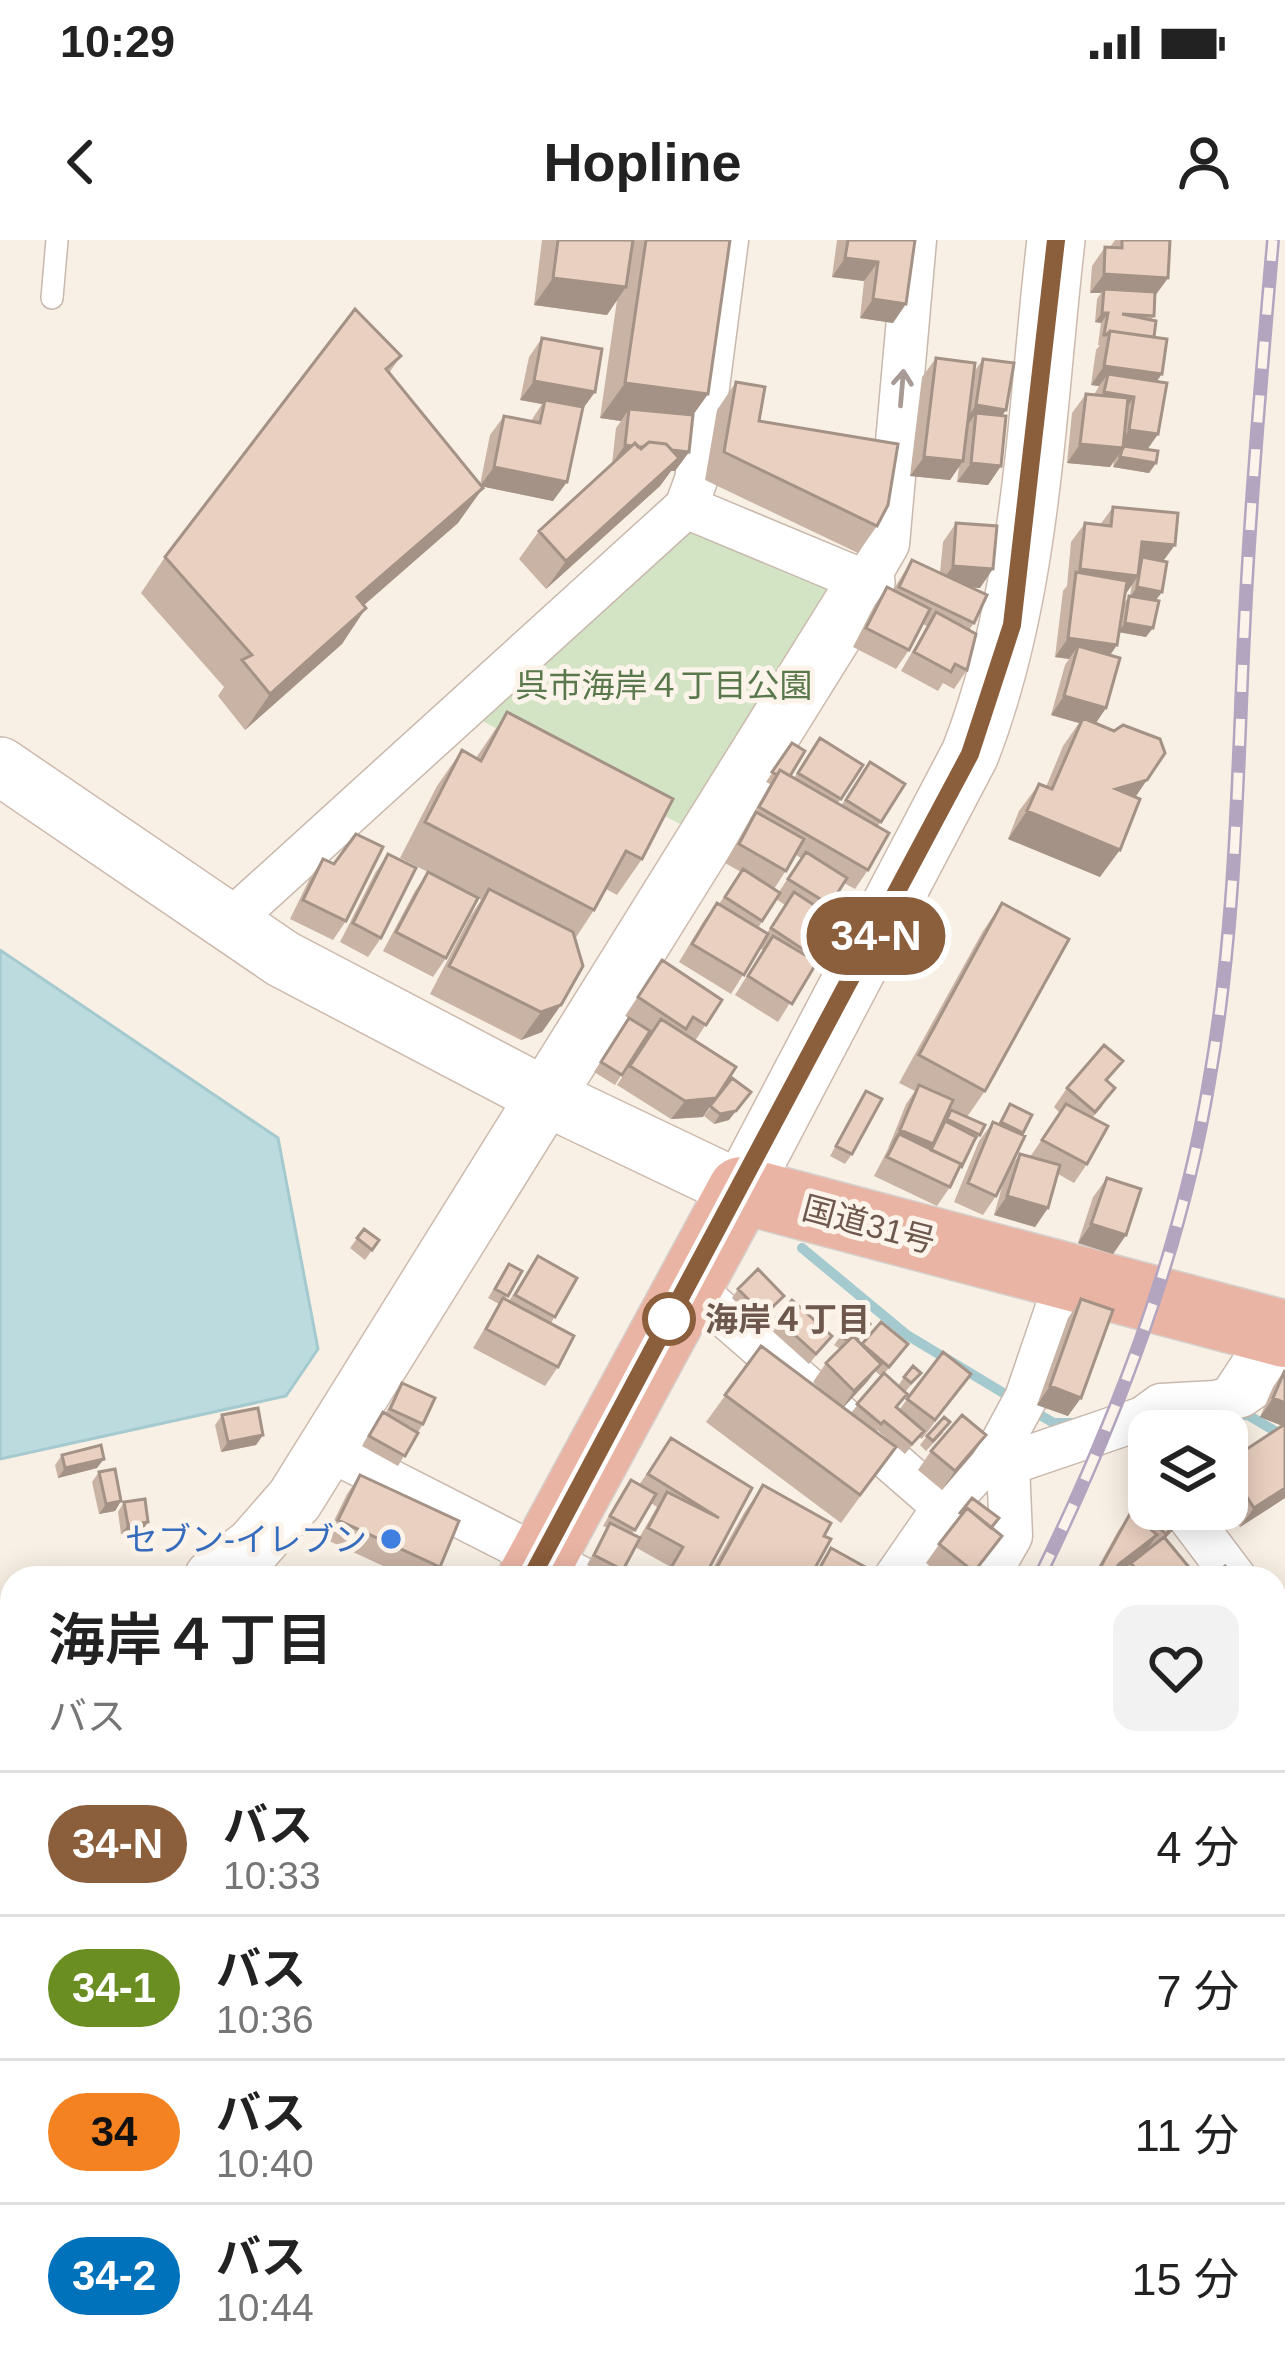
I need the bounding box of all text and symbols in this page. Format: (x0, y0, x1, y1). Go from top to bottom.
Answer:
text: 10:29 (60, 16, 175, 67)
icon: back (48, 129, 114, 195)
icon: person (1171, 129, 1237, 195)
text: Hopline (544, 132, 742, 192)
one-way arrow (891, 369, 914, 408)
park label: 呉市海岸４丁目公園 (516, 667, 813, 704)
line badge: 34-N (792, 897, 960, 975)
text: 34-N (830, 912, 922, 959)
street label: 国道31号 (799, 1189, 939, 1260)
marker: 海岸４丁目 (644, 1294, 694, 1344)
place label: 海岸４丁目 (705, 1301, 870, 1338)
map controls (1128, 1410, 1248, 1530)
button: layers (1128, 1410, 1248, 1530)
place label: セブン-イレブン (125, 1521, 367, 1558)
marker: セブン-イレブン (378, 1526, 404, 1552)
button: heart (1113, 1605, 1239, 1731)
text: 海岸４丁目 (48, 1608, 333, 1672)
text: バス (48, 1695, 126, 1738)
text: バス (223, 1800, 313, 1851)
text: 34-N (72, 1820, 163, 1867)
text: 4 分 (1156, 1822, 1239, 1873)
text: 10:33 (223, 1854, 321, 1897)
text: バス (216, 1944, 306, 1995)
text: 34-1 (72, 1964, 156, 2011)
text: 7 分 (1156, 1966, 1239, 2017)
text: 10:36 (216, 1998, 314, 2041)
text: バス (216, 2088, 306, 2139)
text: 34 (91, 2108, 137, 2155)
text: 11 分 (1135, 2110, 1239, 2161)
text: 10:40 (216, 2142, 314, 2185)
text: バス (216, 2232, 306, 2283)
text: 34-2 (72, 2252, 156, 2299)
text: 15 分 (1131, 2254, 1239, 2305)
text: 10:44 (216, 2286, 314, 2329)

